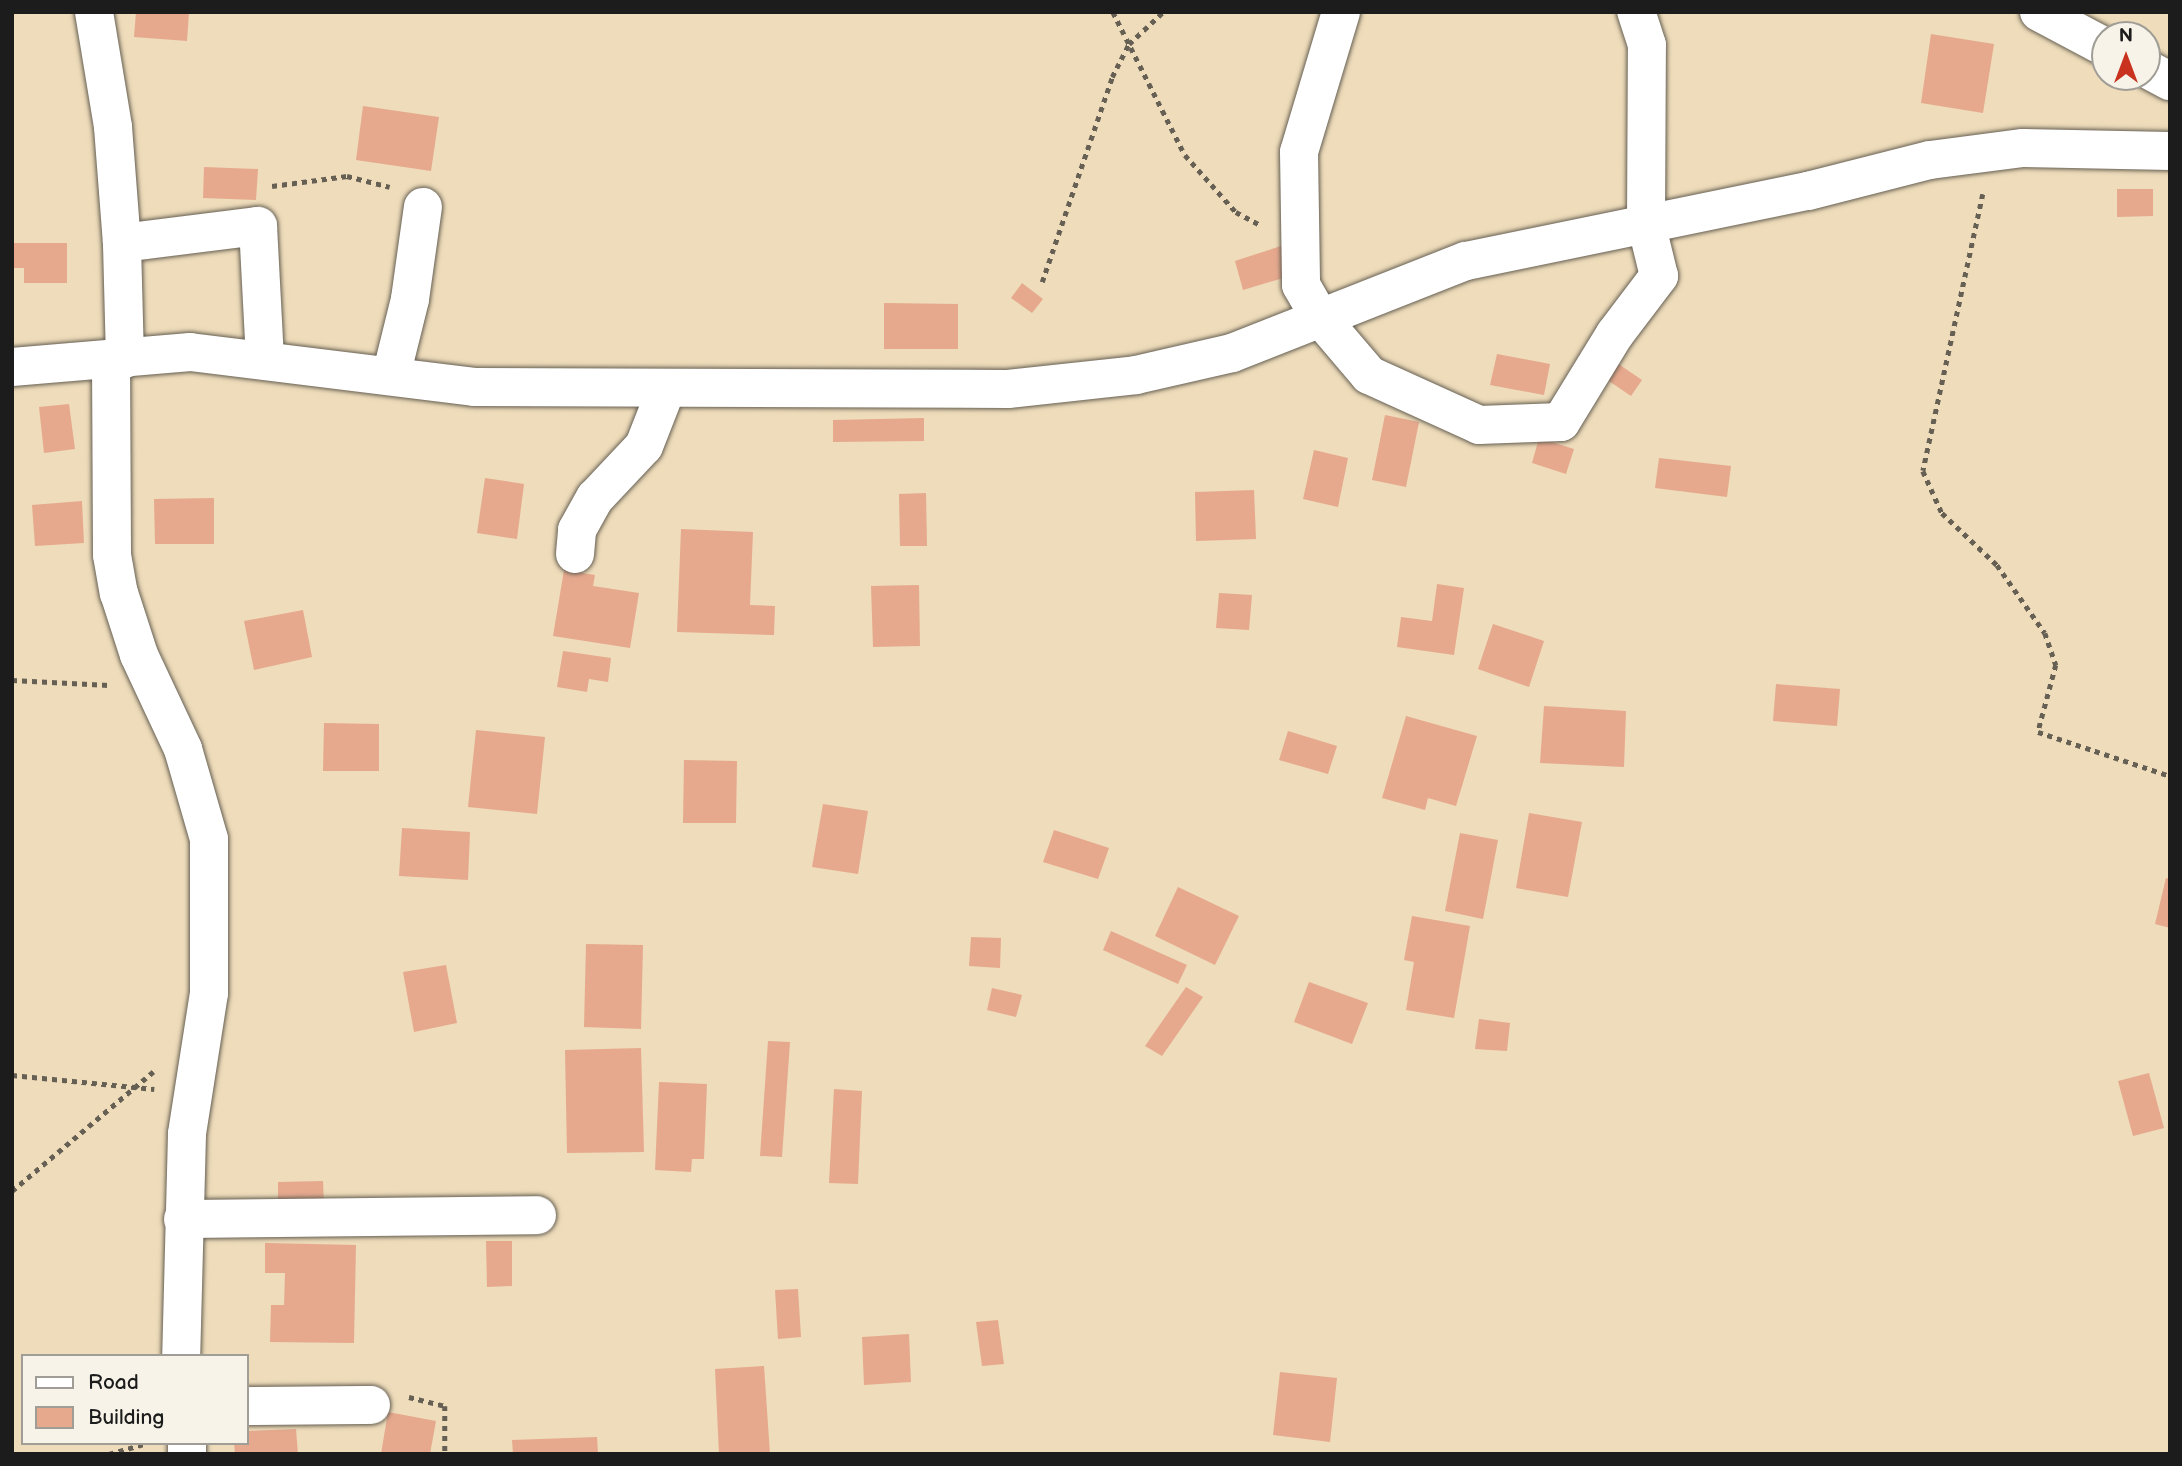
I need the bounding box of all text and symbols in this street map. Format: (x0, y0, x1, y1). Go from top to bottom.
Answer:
north arrow (2091, 21, 2161, 91)
text: N (2119, 25, 2133, 48)
legend (21, 1354, 248, 1445)
text: Road (88, 1370, 139, 1395)
text: Building (88, 1405, 164, 1430)

